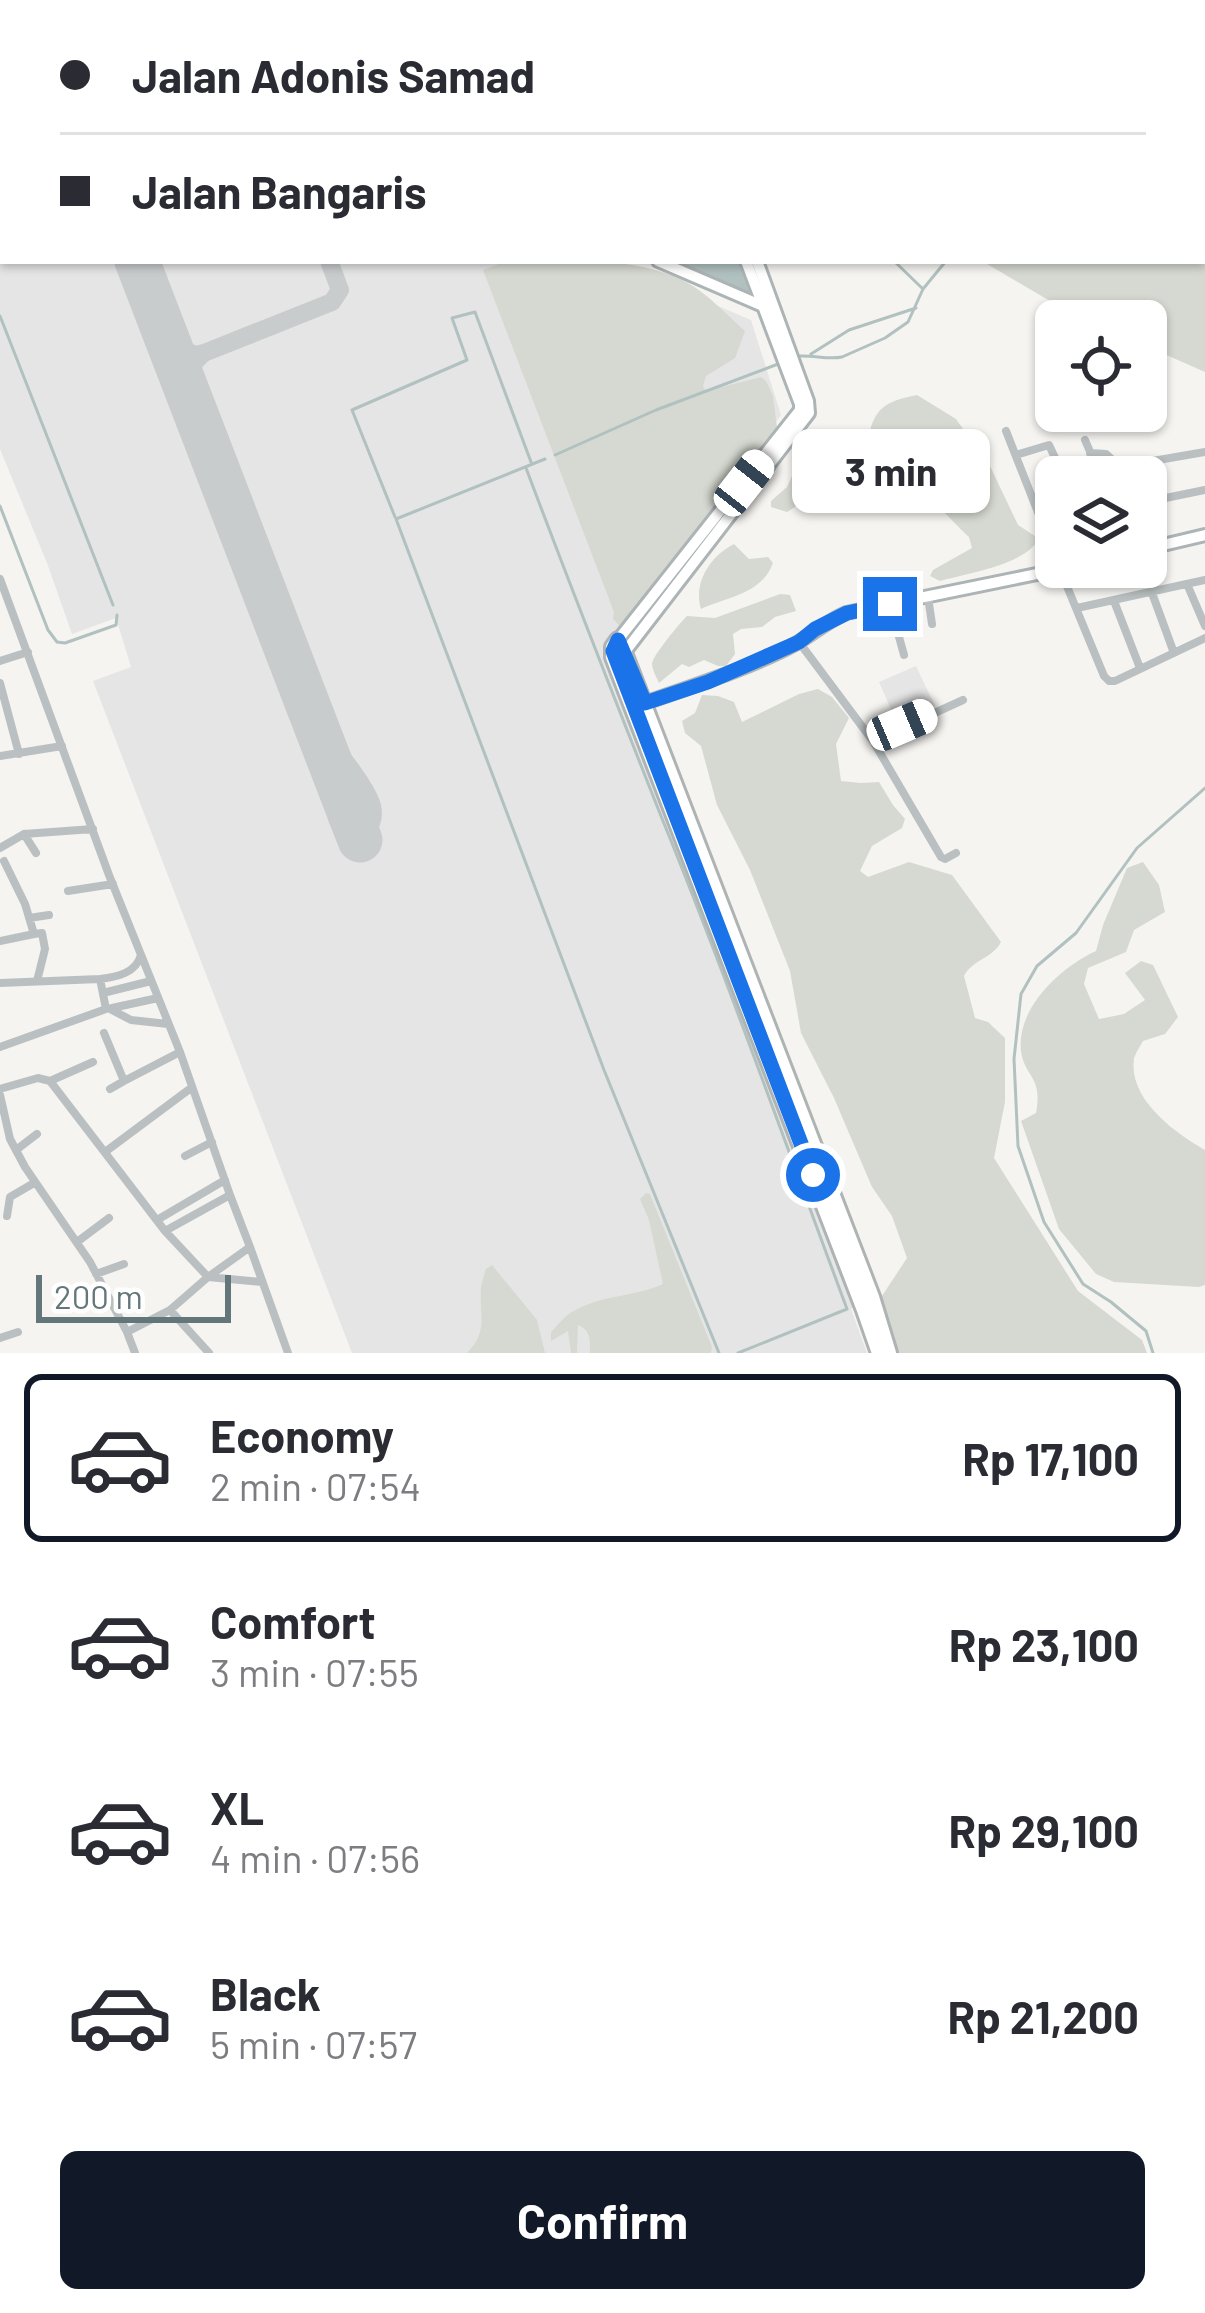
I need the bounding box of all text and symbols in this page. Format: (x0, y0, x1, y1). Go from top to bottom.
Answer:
text: Jalan Adonis Samad (132, 48, 535, 102)
text: Jalan Bangaris (132, 164, 427, 218)
map controls (1035, 300, 1167, 588)
button: locate (1035, 300, 1167, 432)
callout: 3 min (791, 430, 989, 514)
car (708, 444, 780, 522)
text: 3 min (845, 447, 937, 494)
button: layers (1035, 456, 1167, 588)
route end (863, 577, 917, 631)
car (862, 694, 942, 756)
route start (786, 1148, 840, 1202)
scale bar (36, 1269, 231, 1322)
text: 200 m (54, 1276, 143, 1316)
icon: car (66, 1404, 174, 1512)
text: Economy (210, 1408, 394, 1462)
text: Rp 17,100 (962, 1431, 1139, 1485)
text: 2 min · 07:54 (210, 1462, 421, 1509)
icon: car (66, 1590, 174, 1698)
text: Comfort (210, 1594, 376, 1648)
text: Rp 23,100 (949, 1617, 1139, 1671)
text: 3 min · 07:55 (210, 1648, 419, 1695)
icon: car (66, 1776, 174, 1884)
text: XL (210, 1780, 264, 1834)
text: Rp 29,100 (949, 1803, 1139, 1857)
text: 4 min · 07:56 (210, 1834, 420, 1881)
icon: car (66, 1962, 174, 2070)
text: Black (210, 1966, 321, 2020)
text: Rp 21,200 (948, 1989, 1139, 2043)
text: 5 min · 07:57 (210, 2020, 417, 2067)
button: Confirm (60, 2151, 1145, 2289)

